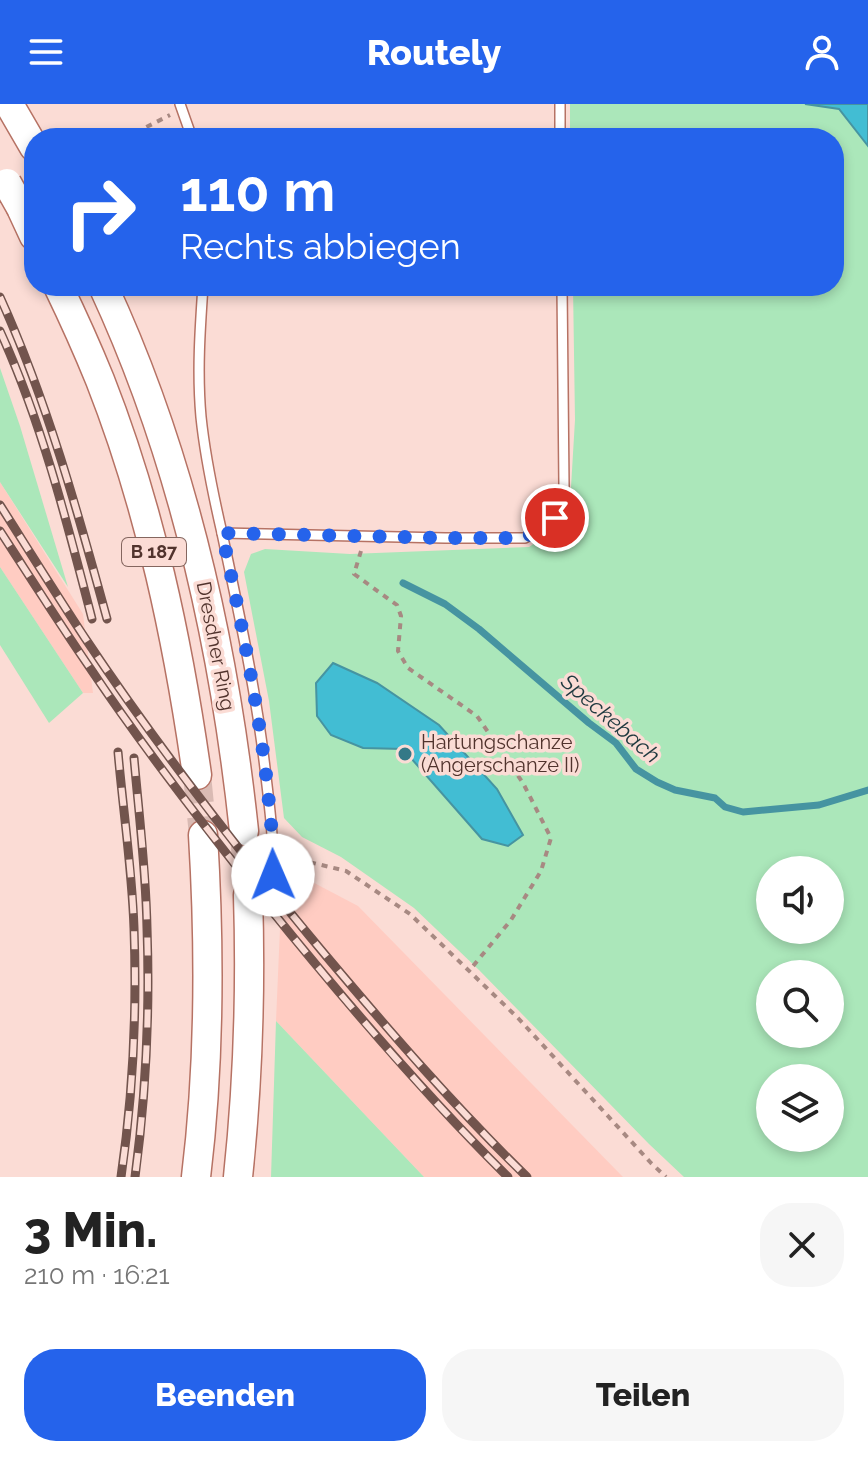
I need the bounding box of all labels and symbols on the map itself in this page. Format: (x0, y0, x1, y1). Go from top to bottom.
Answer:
pin (521, 484, 589, 552)
road number: B 187 (122, 538, 186, 566)
street label: Dresdner Ring (192, 579, 240, 713)
water label: Speckebach (555, 667, 666, 768)
place label: Hartungschanze (Angerschanze II) (421, 730, 579, 777)
marker: Hartungschanze (Angerschanze II) (396, 745, 414, 763)
position arrow (231, 833, 315, 917)

